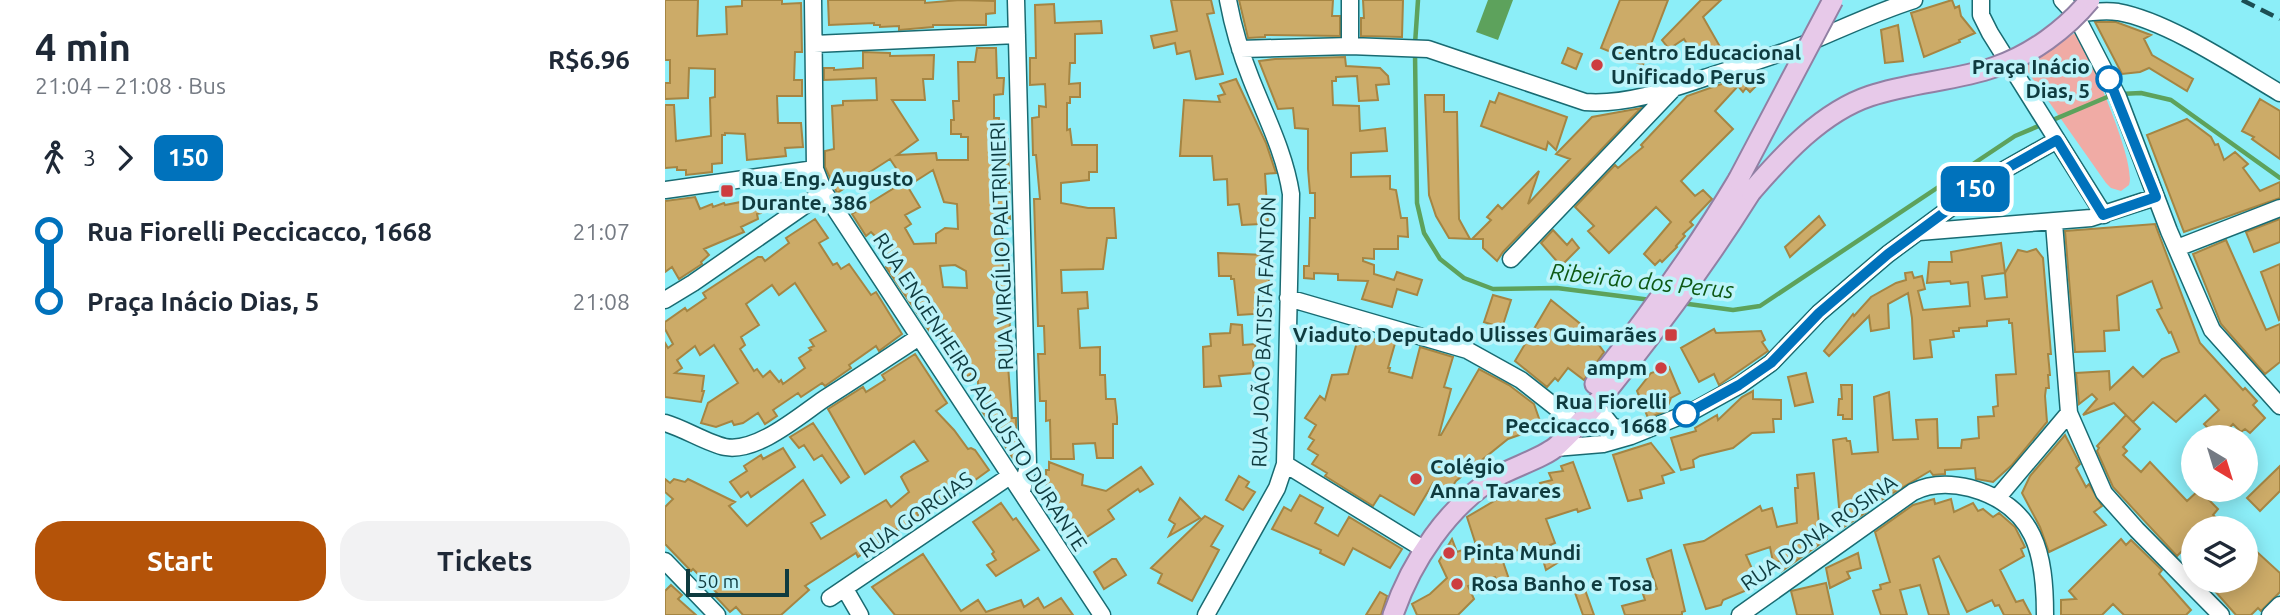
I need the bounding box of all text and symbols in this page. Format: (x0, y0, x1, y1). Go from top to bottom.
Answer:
text: 4 min (35, 26, 131, 68)
place label: Centro Educacional Unificado Perus (1611, 40, 1801, 88)
text: R$6.96 (548, 45, 630, 74)
place label: Praça Inácio Dias, 5 (1972, 54, 2090, 102)
marker: Centro Educacional Unificado Perus (1589, 57, 1605, 73)
marker: Praça Inácio Dias, 5 (2096, 66, 2122, 92)
text: 21:04 – 21:08 · Bus (35, 73, 226, 98)
street label: RUA VIRGÍLIO PALTRINIERI (985, 121, 1017, 371)
icon: walk (35, 139, 73, 177)
icon: forward (106, 139, 144, 177)
text: 150 (168, 144, 209, 171)
text: 3 (83, 145, 96, 170)
place label: Rua Eng. Augusto Durante, 386 (741, 166, 914, 214)
line badge: 150 (1935, 166, 2015, 212)
text: 150 (1955, 175, 1995, 202)
marker: Rua Eng. Augusto Durante, 386 (719, 183, 735, 199)
street label: RUA JOÃO BATISTA FANTON (1246, 196, 1280, 468)
text: Rua Fiorelli Peccicacco, 1668 (87, 217, 432, 246)
text: 21:07 (572, 219, 630, 244)
street label: RUA ENGENHEIRO AUGUSTO DURANTE (869, 228, 1093, 555)
water label: Ribeirão dos Perus (1549, 258, 1736, 303)
text: Praça Inácio Dias, 5 (87, 287, 319, 316)
text: 21:08 (572, 289, 630, 314)
place label: Viaduto Deputado Ulisses Guimarães (1293, 322, 1657, 346)
marker: Viaduto Deputado Ulisses Guimarães (1663, 327, 1679, 343)
place label: ampm (1587, 355, 1647, 379)
marker: ampm (1653, 360, 1669, 376)
place label: Rua Fiorelli Peccicacco, 1668 (1505, 389, 1667, 437)
marker: Rua Fiorelli Peccicacco, 1668 (1673, 401, 1699, 427)
north arrow (2181, 425, 2257, 502)
map controls (2181, 425, 2258, 593)
place label: Colégio Anna Tavares (1430, 454, 1561, 502)
street label: RUA GORGIAS (854, 466, 977, 562)
street label: RUA DONA ROSINA (1736, 469, 1901, 595)
marker: Colégio Anna Tavares (1408, 471, 1424, 487)
button: layers (2181, 516, 2258, 593)
button: Start (35, 521, 326, 601)
button: Tickets (340, 521, 630, 601)
place label: Pinta Mundi (1463, 540, 1581, 564)
marker: Pinta Mundi (1441, 545, 1457, 561)
scale bar (686, 566, 789, 598)
text: 50 m (697, 570, 739, 592)
place label: Rosa Banho e Tosa (1471, 571, 1653, 595)
marker: Rosa Banho e Tosa (1449, 576, 1465, 592)

